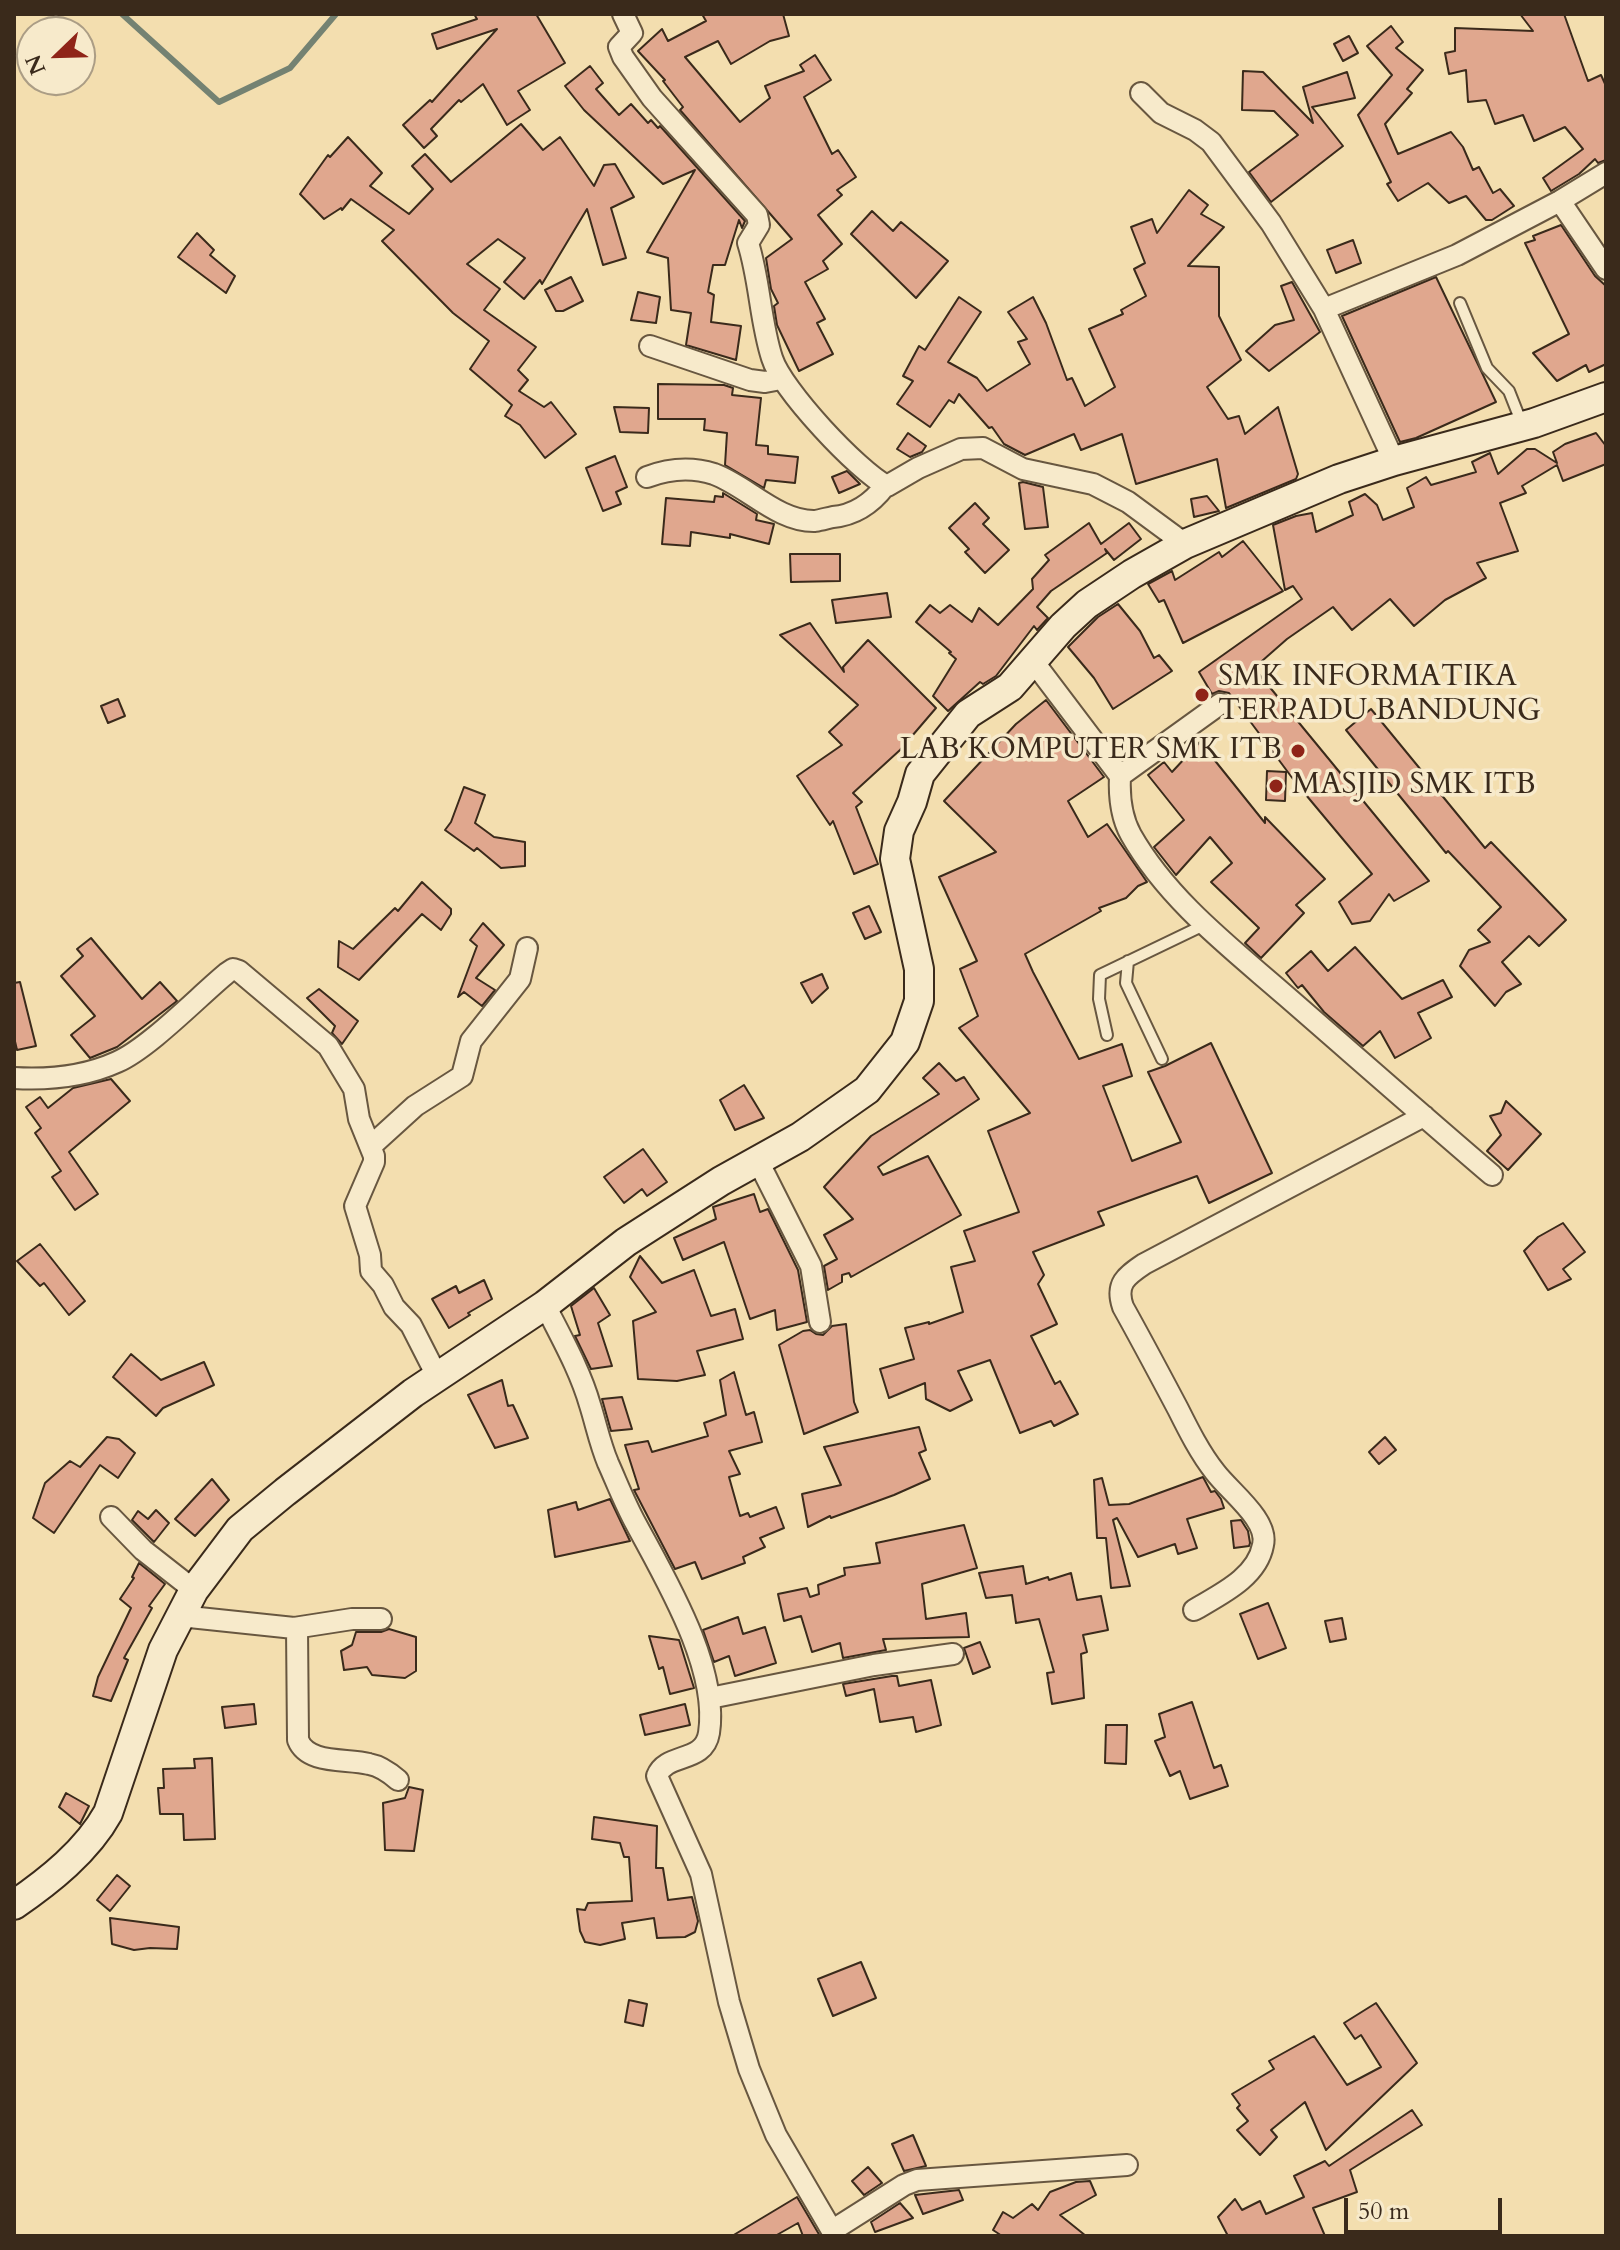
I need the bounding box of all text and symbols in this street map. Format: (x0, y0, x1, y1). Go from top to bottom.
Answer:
north arrow (16, 16, 96, 96)
text: N (18, 50, 53, 79)
place label: SMK INFORMATIKA TERPADU BANDUNG (1218, 660, 1541, 730)
marker: SMK INFORMATIKA TERPADU BANDUNG (1193, 686, 1211, 704)
place label: LAB KOMPUTER SMK ITB (900, 733, 1282, 769)
marker: LAB KOMPUTER SMK ITB (1289, 742, 1307, 760)
place label: MASJID SMK ITB (1292, 768, 1536, 804)
marker: MASJID SMK ITB (1267, 777, 1285, 795)
scale bar (1348, 2182, 1506, 2232)
text: 50 m (1358, 2195, 1409, 2228)

